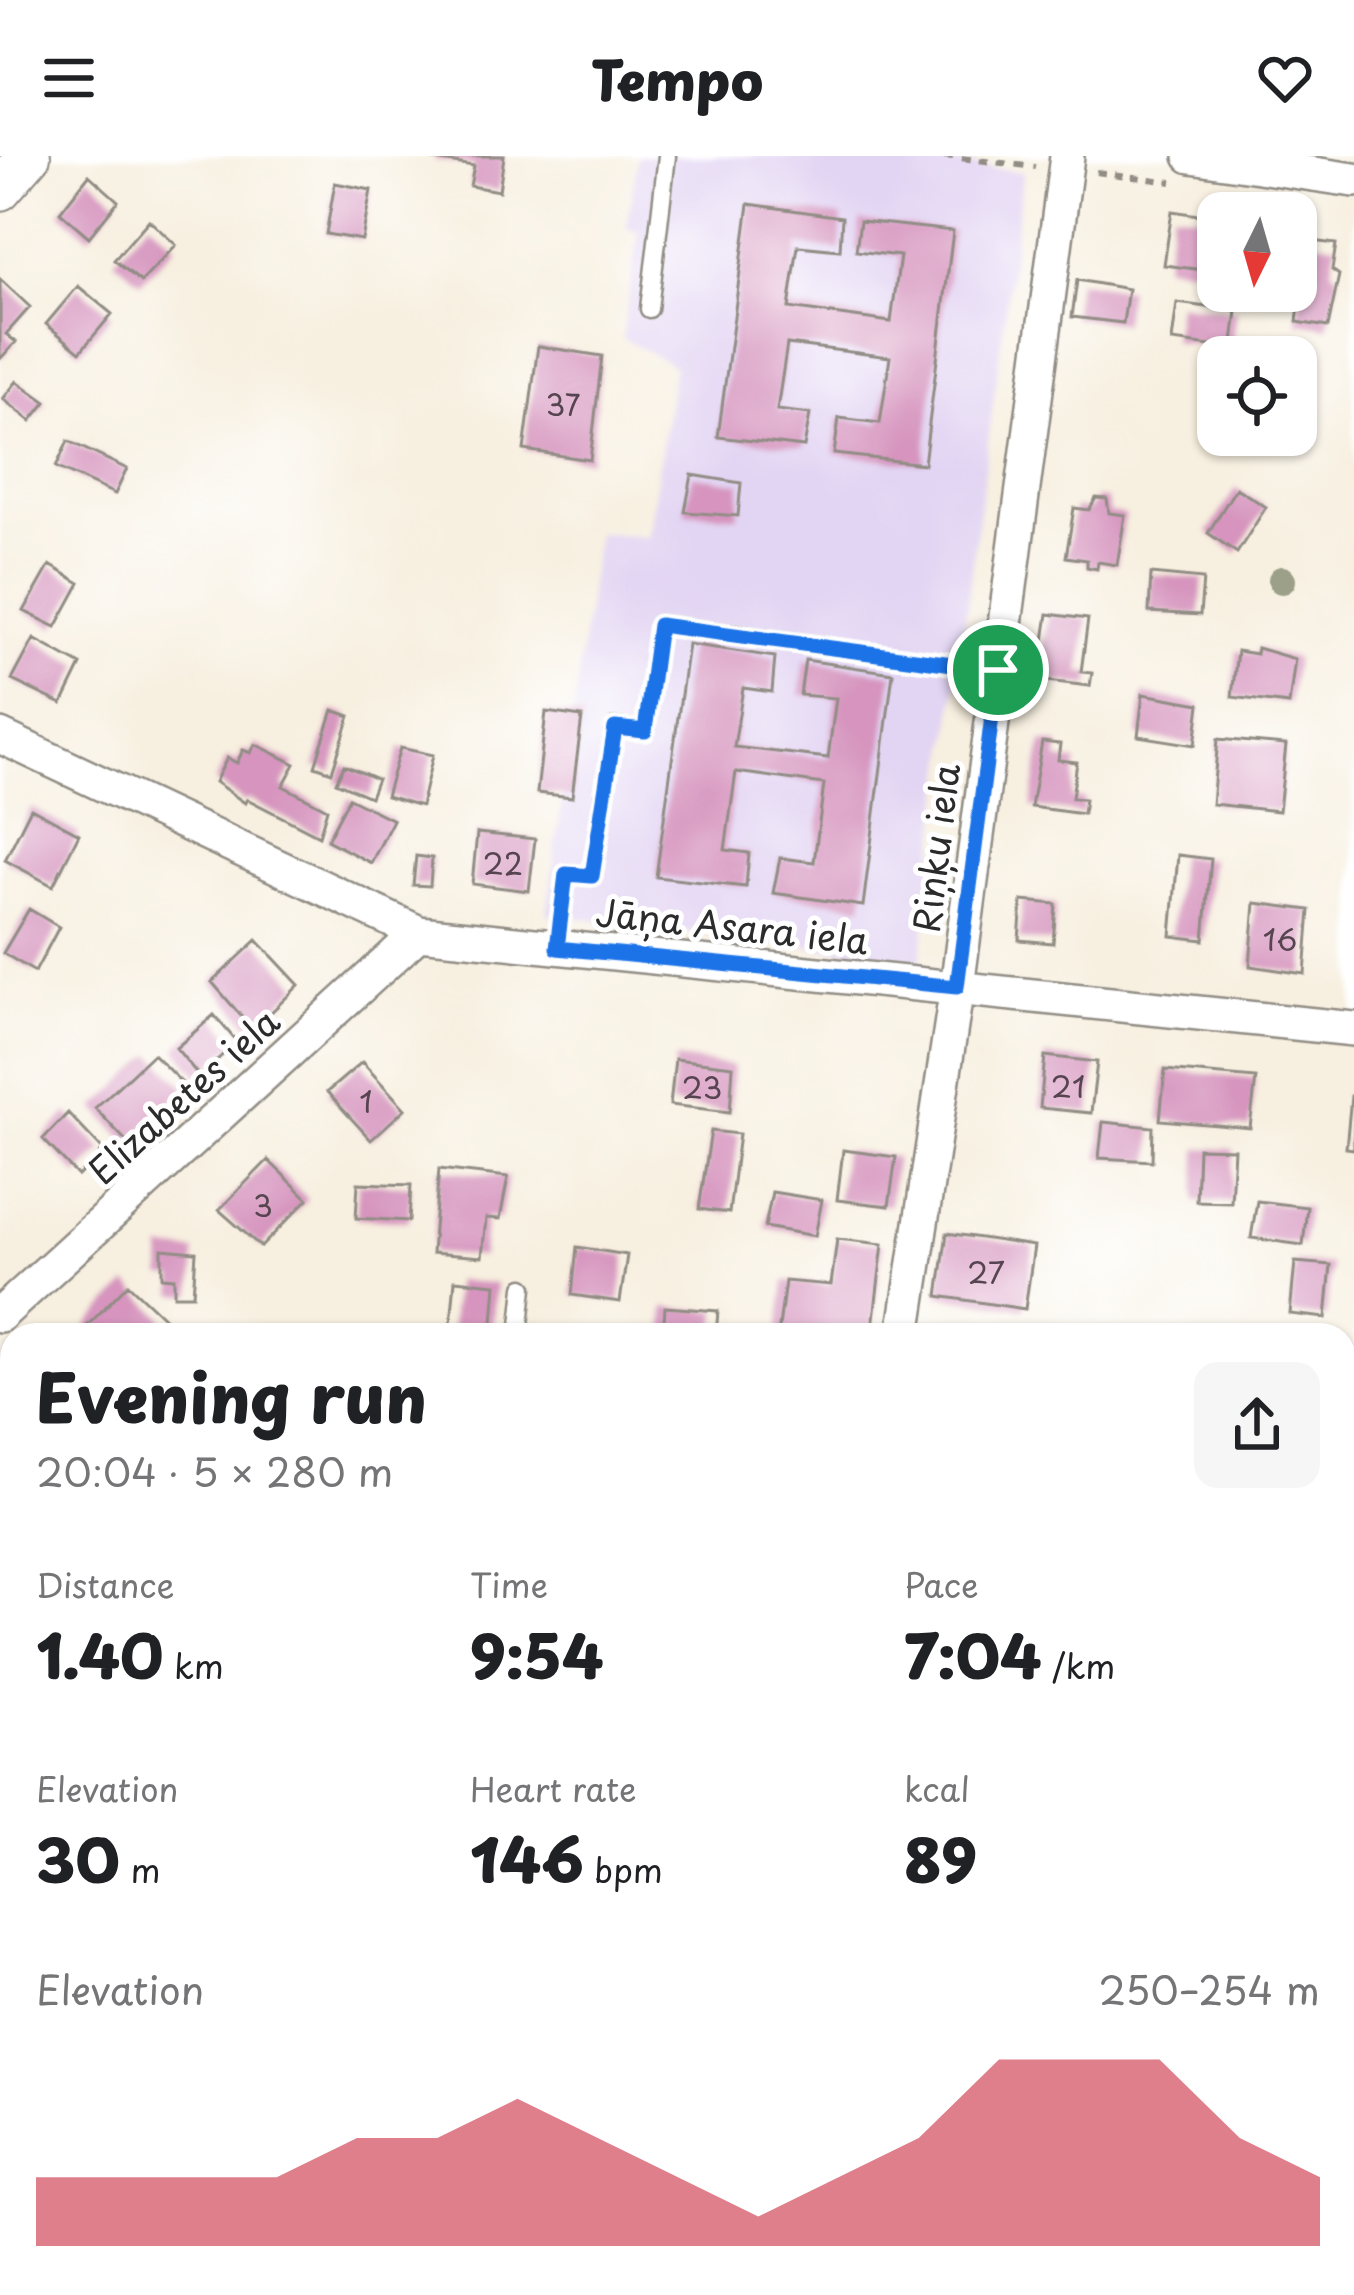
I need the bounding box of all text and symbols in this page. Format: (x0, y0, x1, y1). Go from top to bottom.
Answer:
text: Tempo (591, 38, 763, 119)
icon: menu (36, 45, 102, 111)
icon: heart (1252, 45, 1318, 111)
north arrow (1197, 192, 1317, 312)
map controls (1197, 192, 1317, 456)
button: locate (1197, 336, 1317, 456)
house number: 37 (545, 381, 581, 426)
pin (947, 619, 1049, 721)
icon: arrive (965, 637, 1031, 703)
street label: Riņķu iela (898, 760, 972, 936)
house number: 22 (483, 840, 523, 885)
street label: Jāņa Asara iela (593, 884, 871, 966)
house number: 16 (1263, 916, 1297, 961)
street label: Elizabetes iela (76, 994, 291, 1196)
house number: 21 (1051, 1063, 1085, 1108)
house number: 23 (682, 1064, 722, 1109)
house number: 1 (359, 1078, 373, 1123)
house number: 3 (253, 1182, 273, 1227)
house number: 27 (967, 1249, 1005, 1294)
text: Evening run (36, 1346, 427, 1445)
button: share (1194, 1362, 1320, 1488)
text: 20:04 · 5 × 280 m (36, 1441, 393, 1500)
text: Distance (36, 1559, 174, 1609)
text: Time (470, 1559, 548, 1609)
text: Pace (904, 1559, 978, 1609)
text: 1.40 (36, 1609, 163, 1699)
text: 9:54 (470, 1609, 603, 1699)
text: 7:04 (904, 1609, 1041, 1699)
text: km (163, 1640, 224, 1690)
text: /km (1041, 1640, 1115, 1690)
text: Elevation (36, 1763, 178, 1813)
text: Heart rate (470, 1763, 637, 1813)
text: kcal (904, 1763, 970, 1813)
text: 30 (36, 1813, 120, 1903)
text: 146 (470, 1813, 584, 1903)
text: 89 (904, 1813, 977, 1903)
text: m (120, 1844, 161, 1894)
text: bpm (584, 1844, 663, 1894)
text: Elevation (36, 1959, 204, 2018)
text: 250–254 m (1099, 1959, 1320, 2018)

